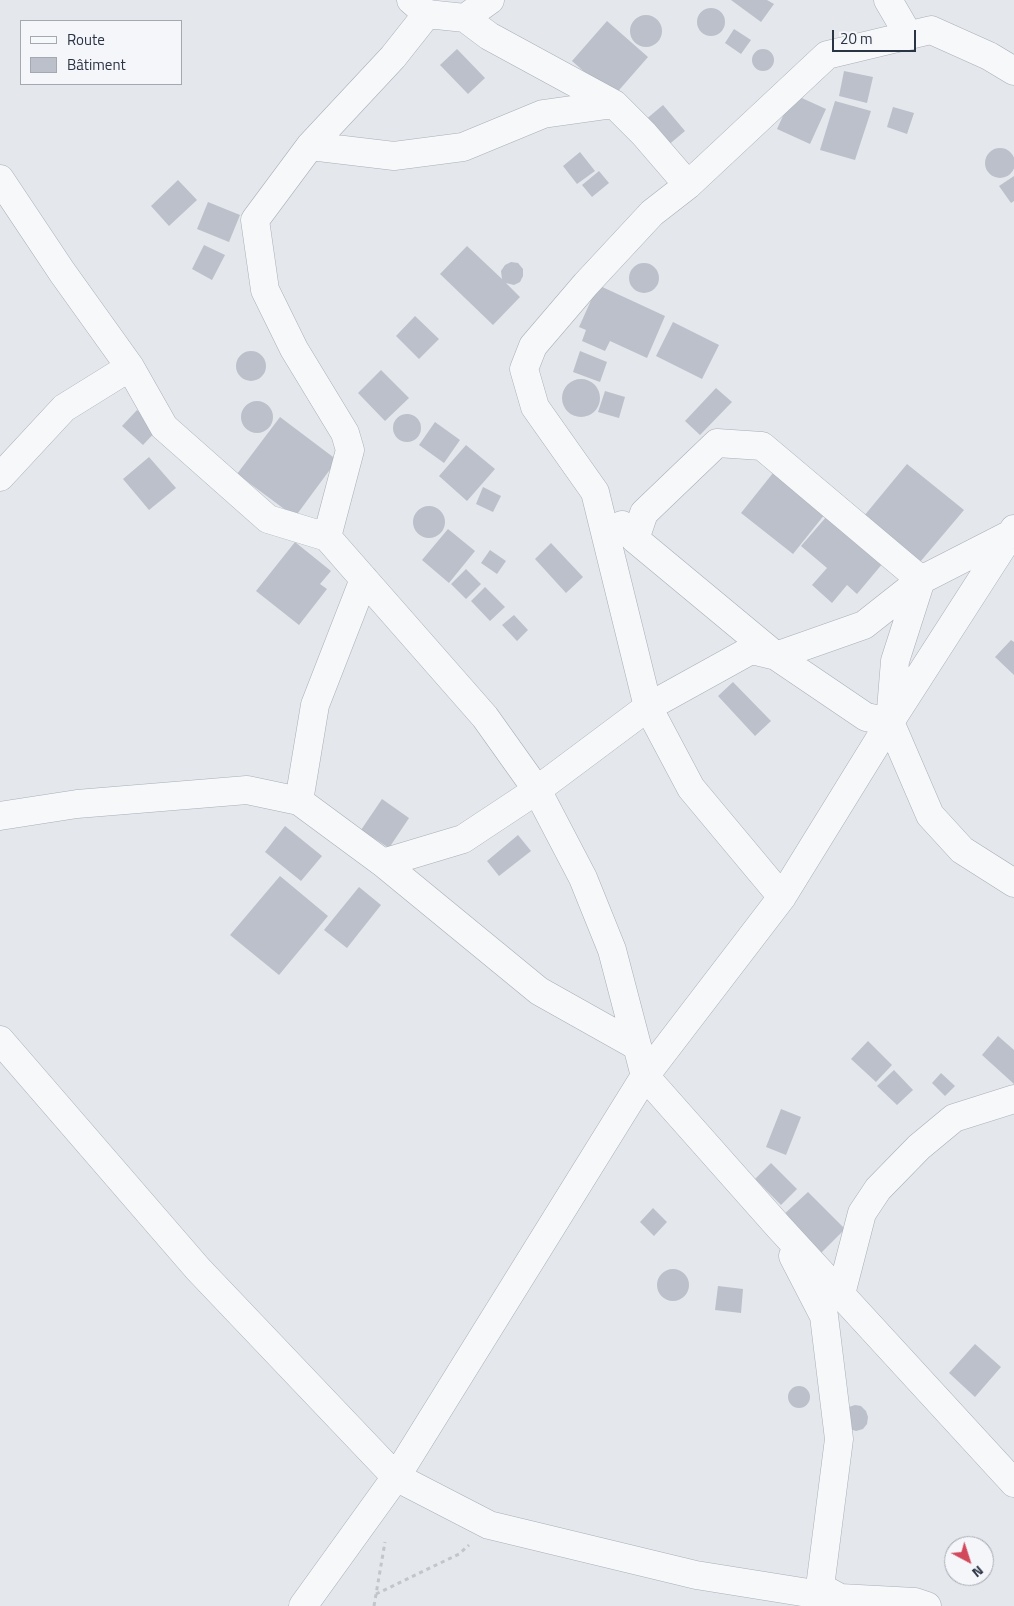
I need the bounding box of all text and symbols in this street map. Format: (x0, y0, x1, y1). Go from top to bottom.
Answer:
legend (20, 20, 182, 85)
scale bar (834, 20, 918, 52)
text: 20 m (840, 27, 873, 50)
text: Route (67, 28, 105, 51)
text: Bâtiment (67, 53, 126, 76)
north arrow (944, 1536, 994, 1586)
text: N (968, 1561, 989, 1583)

